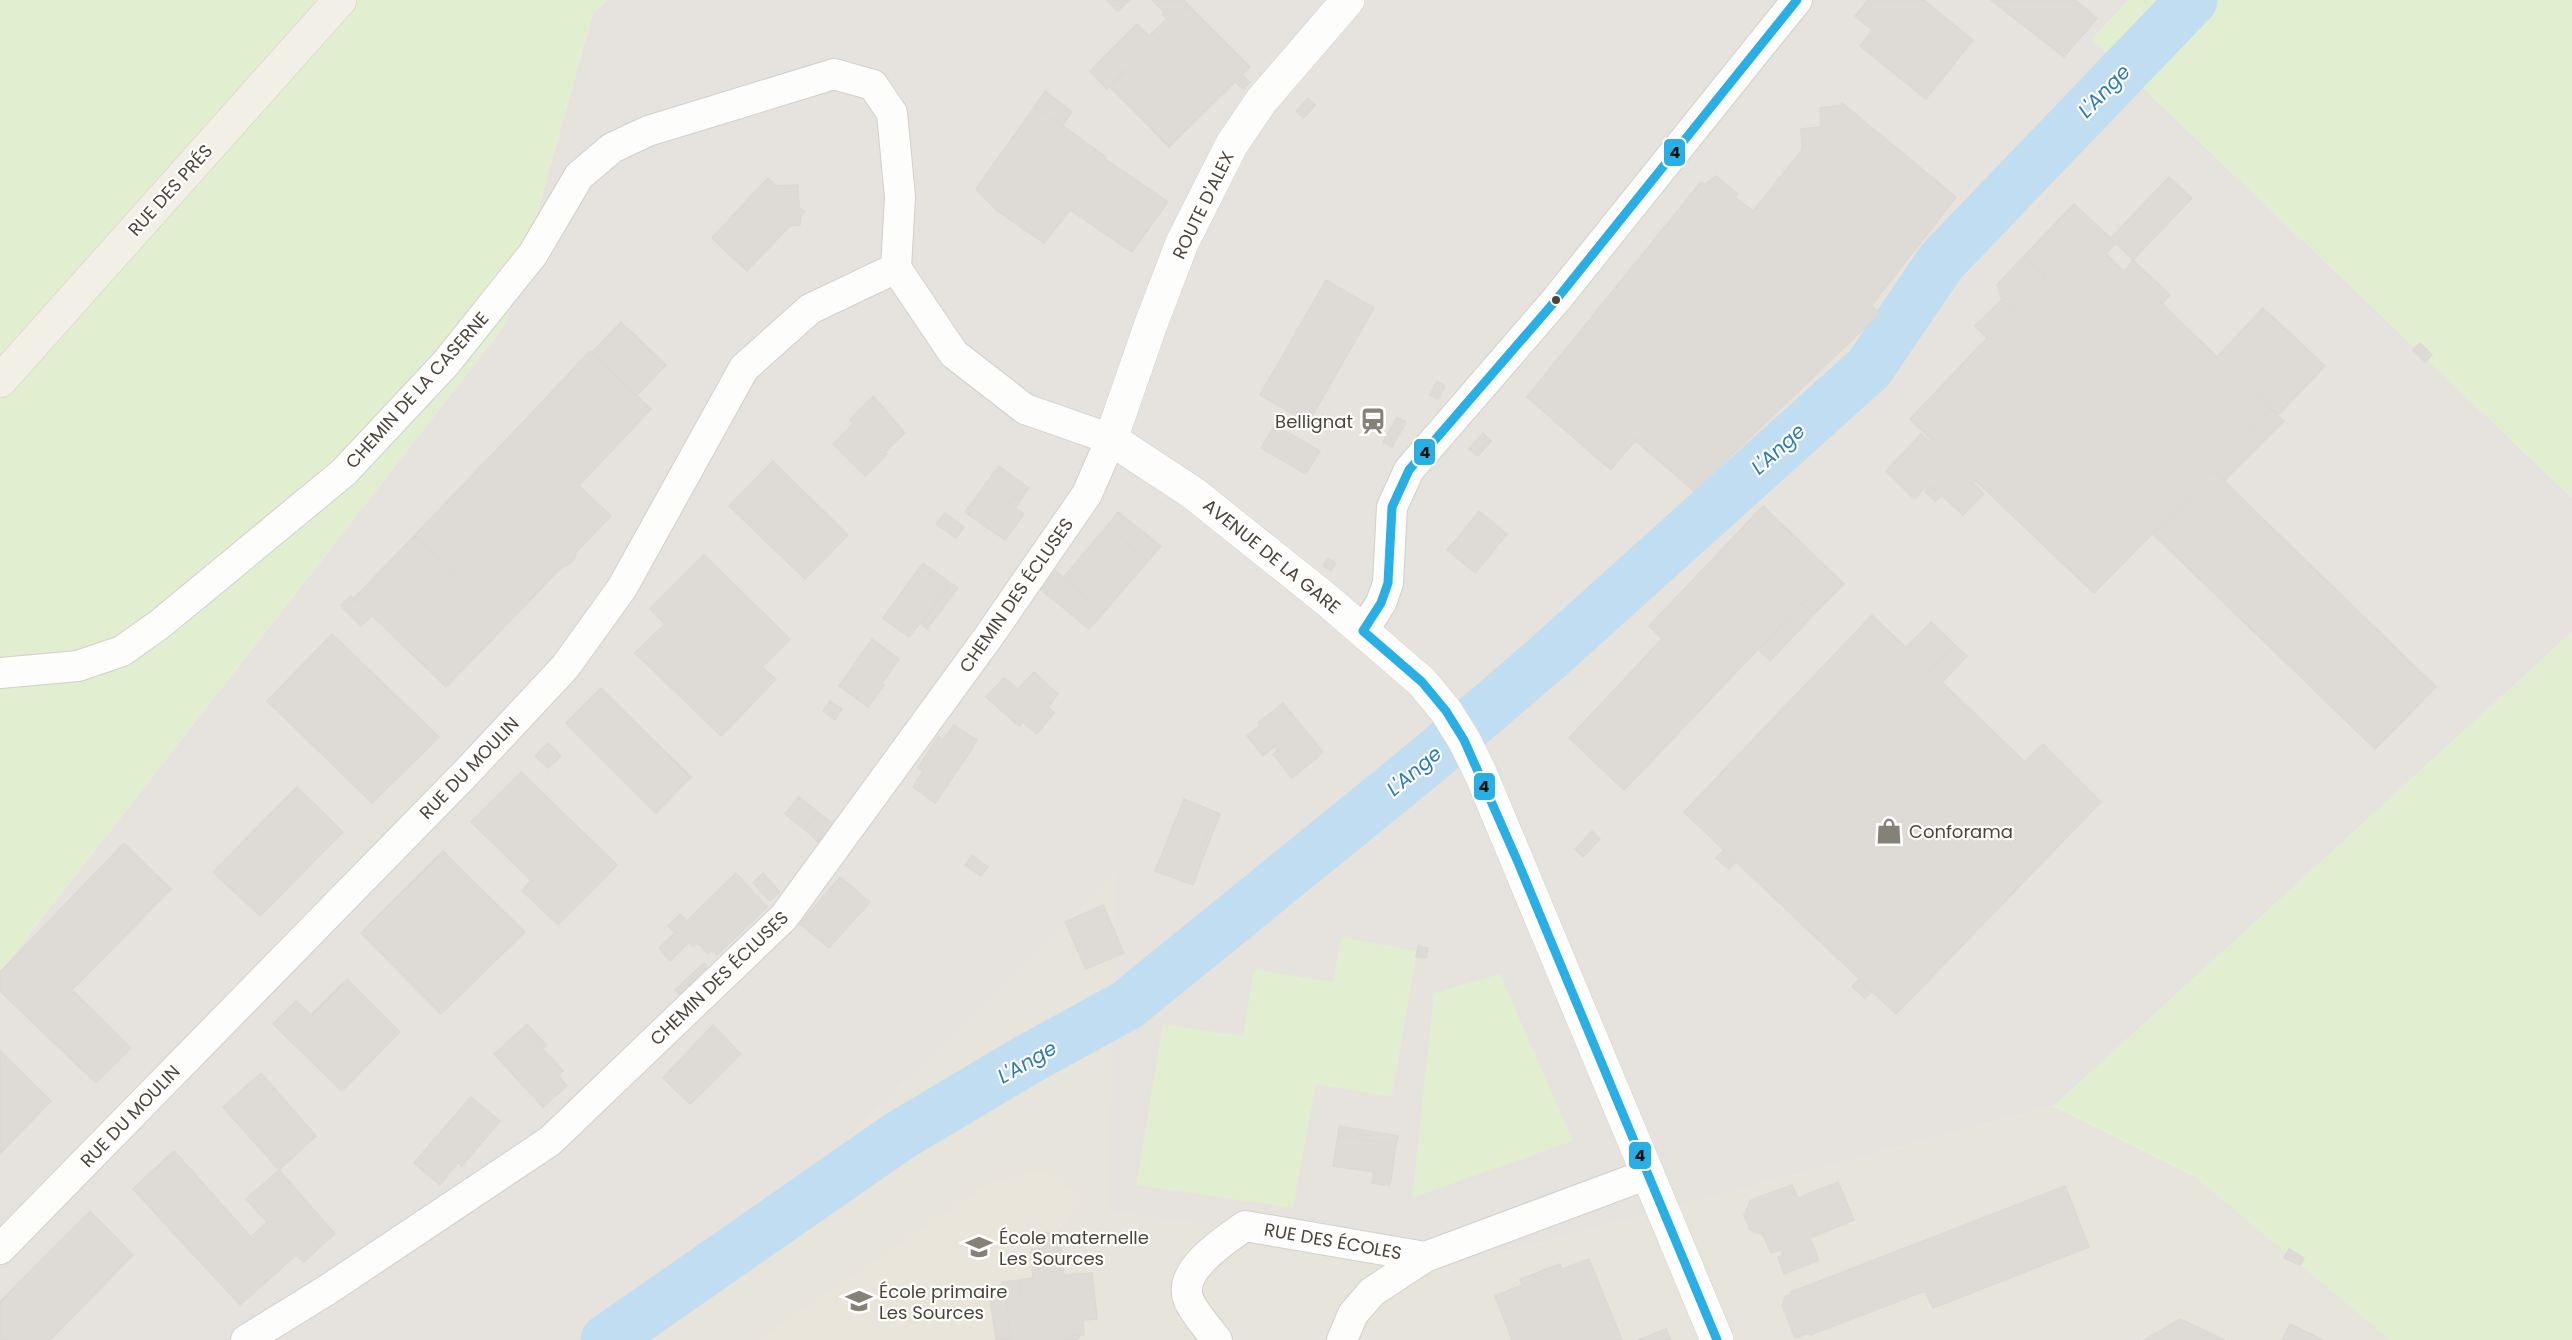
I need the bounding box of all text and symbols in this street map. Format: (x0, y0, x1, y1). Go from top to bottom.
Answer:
water label: L'Ange (2072, 58, 2136, 124)
line badge: 4 (1663, 138, 1686, 167)
street label: RUE DES PRÉS (122, 139, 218, 241)
text: 4 (1670, 141, 1681, 164)
street label: ROUTE D'ALEX (1166, 147, 1240, 263)
unlabelled marker (1550, 294, 1562, 306)
street label: CHEMIN DE LA CASERNE (340, 306, 494, 474)
station icon: Bellignat (1358, 406, 1388, 436)
place label: Bellignat (1275, 409, 1353, 434)
water label: L'Ange (1745, 417, 1811, 481)
line badge: 4 (1413, 438, 1436, 466)
text: 4 (1420, 441, 1431, 464)
street label: AVENUE DE LA GARE (1198, 493, 1346, 619)
street label: CHEMIN DES ÉCLUSES (953, 513, 1079, 677)
street label: RUE DU MOULIN (414, 711, 524, 825)
water label: L'Ange (1380, 740, 1448, 802)
line badge: 4 (1473, 772, 1496, 801)
text: 4 (1479, 775, 1490, 798)
shop icon: Conforama (1874, 816, 1904, 846)
place label: Conforama (1909, 819, 2013, 844)
street label: CHEMIN DES ÉCLUSES (644, 905, 794, 1051)
water label: L'Ange (992, 1034, 1062, 1090)
street label: RUE DU MOULIN (75, 1059, 185, 1173)
line badge: 4 (1628, 1141, 1652, 1170)
text: 4 (1635, 1144, 1646, 1167)
street label: RUE DES ÉCOLES (1262, 1217, 1404, 1265)
place label: École maternelle Les Sources (999, 1225, 1149, 1271)
school or university icon: École maternelle Les Sources (964, 1232, 994, 1262)
place label: École primaire Les Sources (879, 1279, 1007, 1325)
school or university icon: École primaire Les Sources (844, 1286, 874, 1316)

